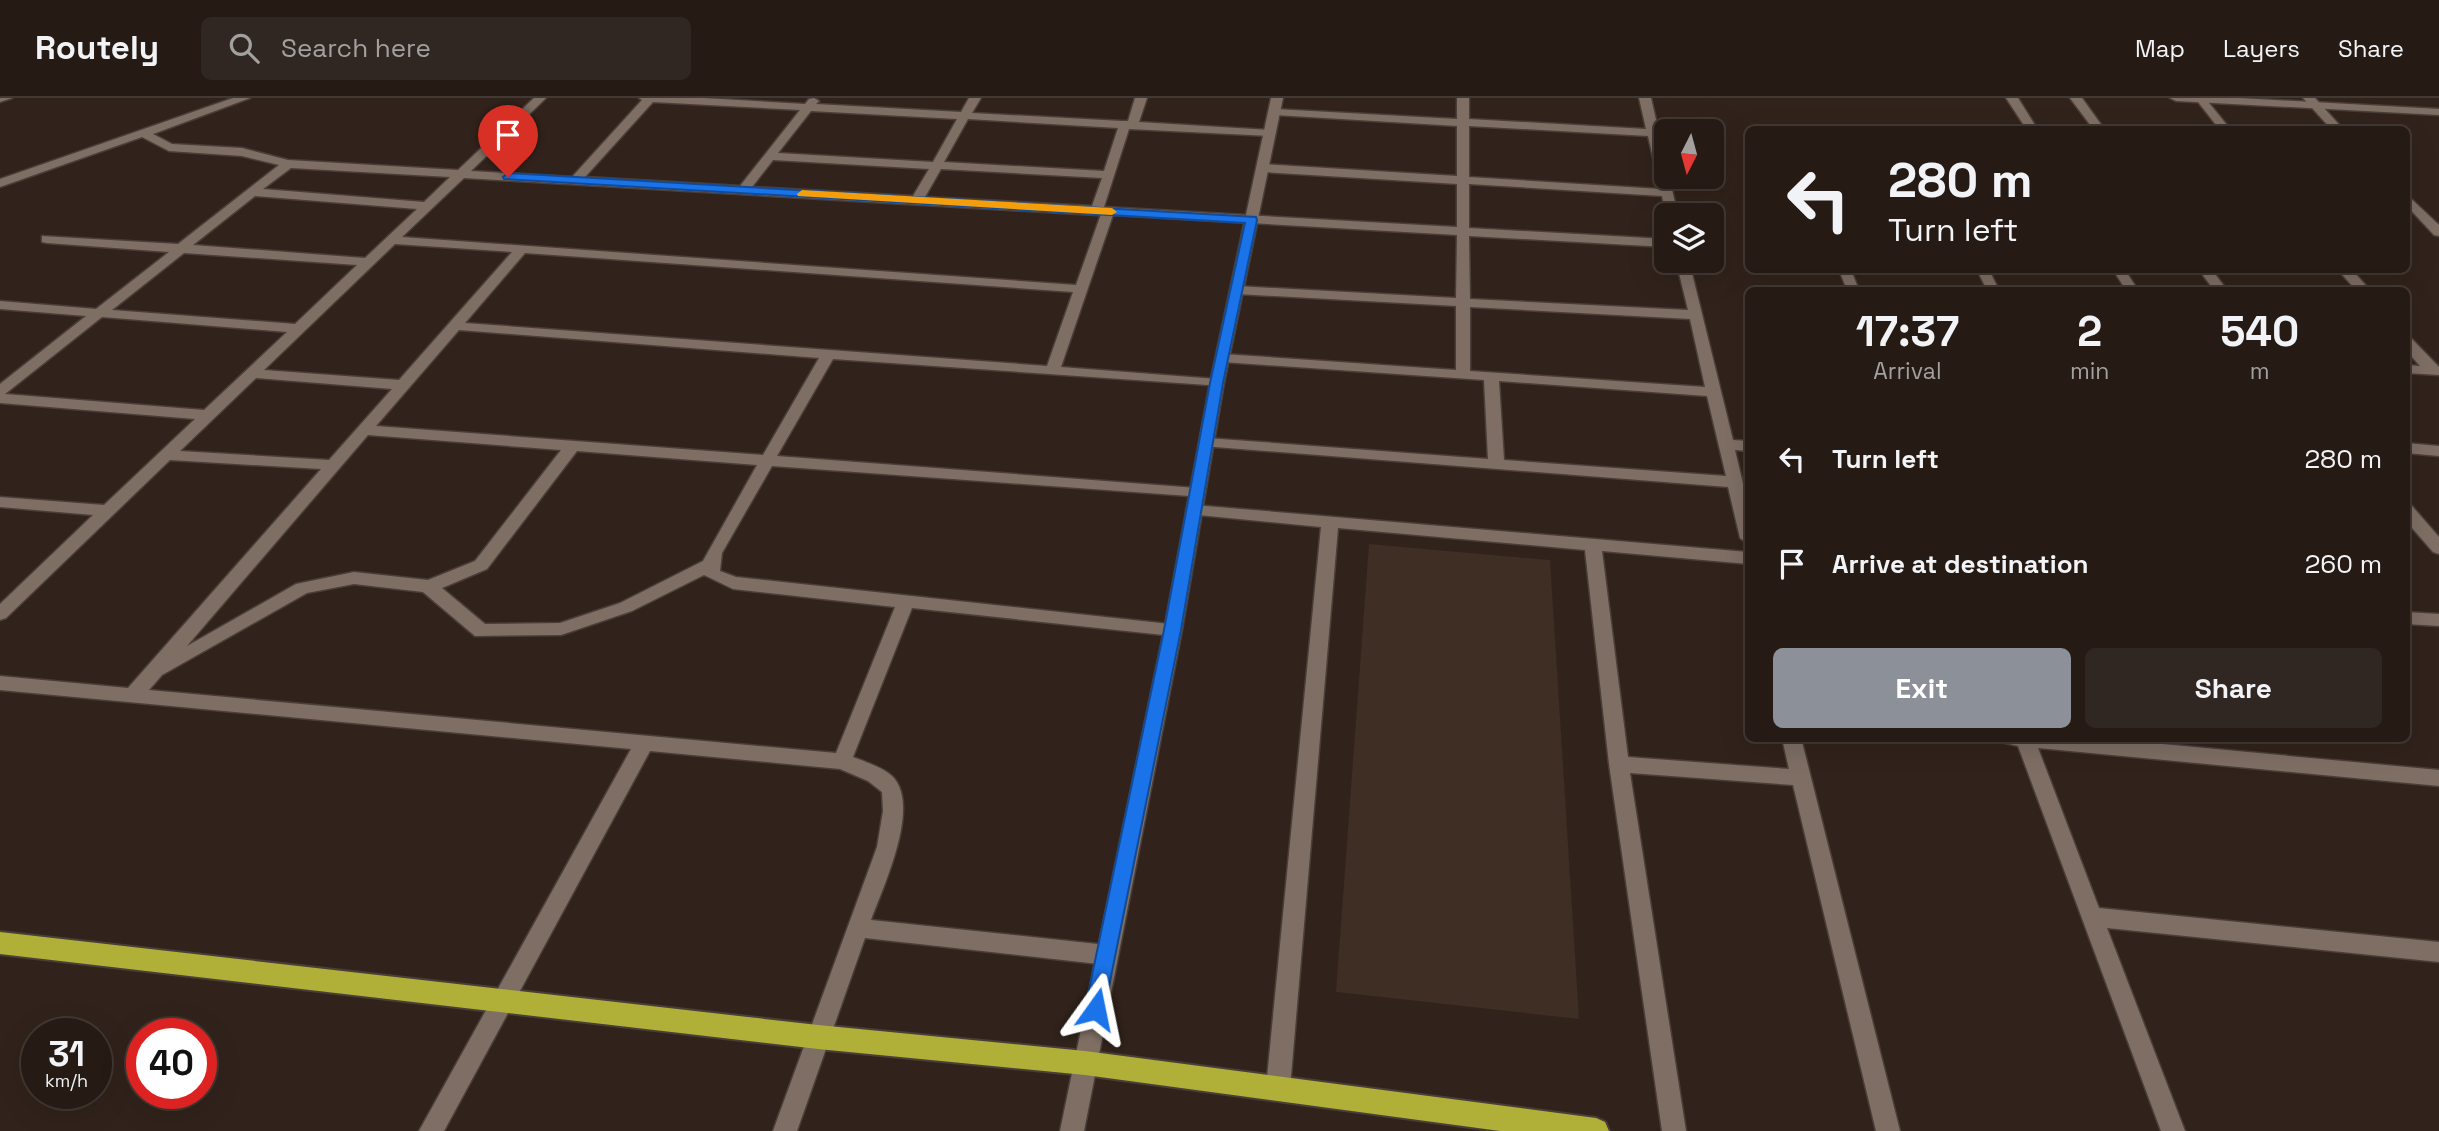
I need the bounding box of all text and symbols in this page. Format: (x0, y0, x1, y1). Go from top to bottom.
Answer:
search box (201, 17, 691, 80)
text: Routely (35, 27, 159, 69)
icon: search (225, 29, 263, 67)
text: Search here (281, 31, 431, 65)
text: Map (2135, 33, 2185, 64)
text: Layers (2223, 33, 2300, 64)
text: Share (2338, 33, 2404, 64)
pin (478, 105, 538, 177)
icon: arrive (489, 116, 527, 154)
north arrow (1654, 119, 1724, 189)
map controls (1654, 119, 1724, 273)
text: 280 m (1888, 149, 2033, 211)
icon: left (1773, 154, 1864, 245)
button: layers (1654, 203, 1724, 273)
text: Turn left (1888, 210, 2018, 250)
text: 17:37 (1856, 305, 1959, 358)
text: 2 (2077, 305, 2102, 358)
text: 540 (2220, 305, 2299, 358)
text: Arrival (1873, 356, 1942, 386)
text: min (2070, 356, 2109, 386)
text: m (2250, 356, 2270, 386)
icon: left (1773, 440, 1811, 478)
text: Turn left (1832, 442, 1939, 476)
text: 280 m (2304, 442, 2382, 476)
icon: arrive (1773, 545, 1811, 583)
text: Arrive at destination (1832, 547, 2089, 581)
text: 260 m (2305, 547, 2382, 581)
button: Exit (1773, 648, 2071, 728)
button: Share (2085, 648, 2382, 728)
position arrow (1059, 972, 1133, 1046)
speed limit sign: 40 (126, 1018, 217, 1109)
text: 31 (48, 1032, 85, 1076)
text: km/h (45, 1069, 88, 1092)

